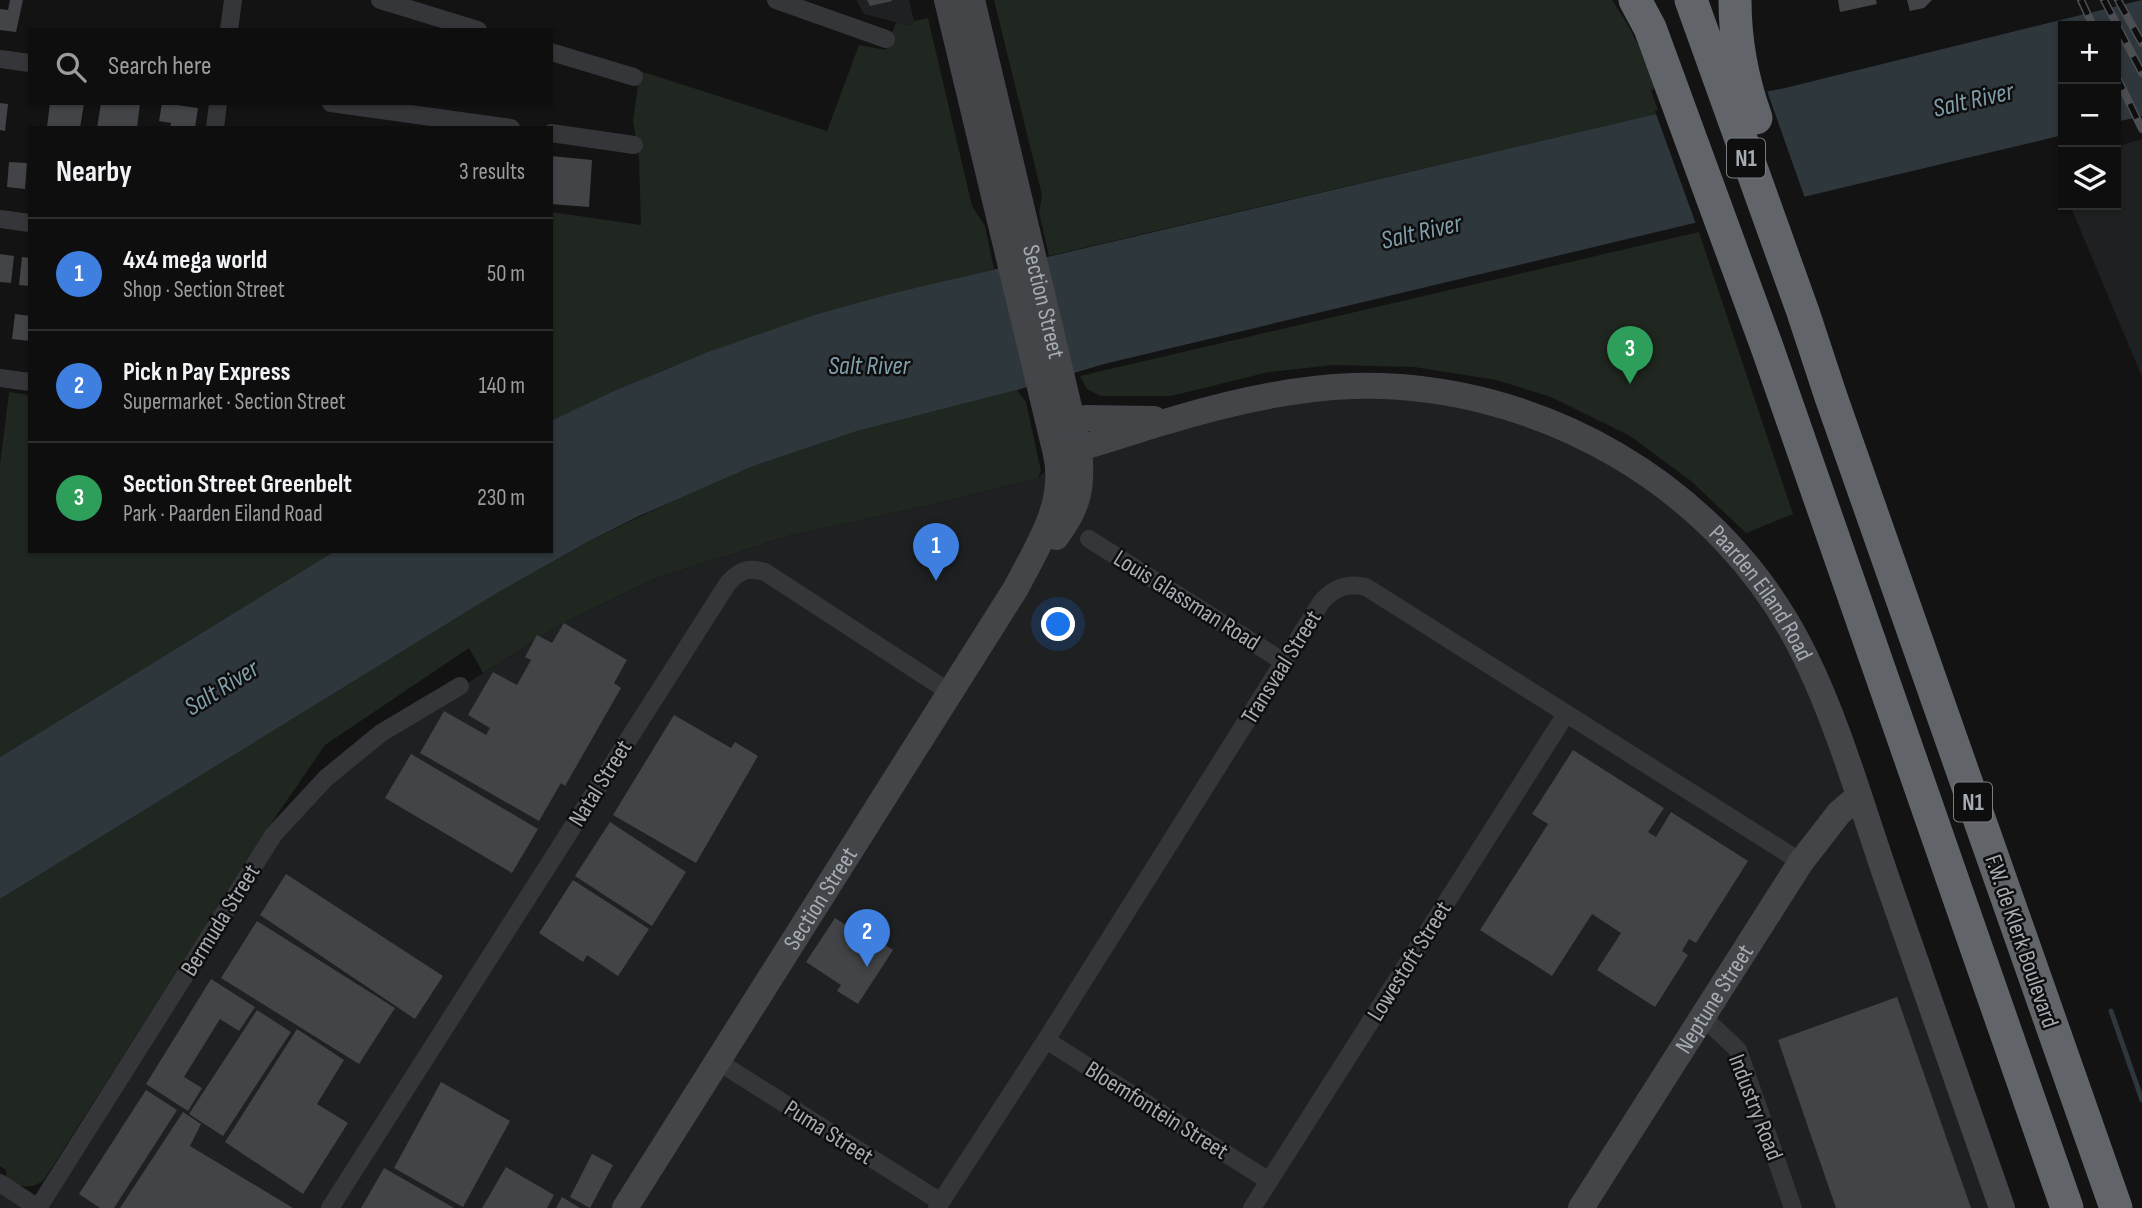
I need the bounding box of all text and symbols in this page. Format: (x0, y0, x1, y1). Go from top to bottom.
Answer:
map controls (2058, 21, 2121, 210)
button: + (2058, 21, 2121, 84)
search box (28, 28, 553, 105)
icon: search (52, 48, 90, 86)
text: Search here (108, 51, 211, 82)
water label: Salt River (1930, 76, 2018, 125)
button: − (2058, 84, 2121, 147)
road number: N1 (1727, 139, 1765, 178)
button: layers (2058, 147, 2121, 210)
text: Nearby (56, 154, 132, 190)
text: 3 results (459, 158, 525, 186)
water label: Salt River (1378, 208, 1466, 257)
street label: Section Street (1016, 242, 1071, 361)
text: 4x4 mega world (123, 245, 267, 276)
text: 1 (74, 260, 84, 288)
text: 50 m (487, 260, 525, 288)
text: Shop · Section Street (123, 276, 285, 304)
pin: 3 (1607, 326, 1653, 384)
water label: Salt River (828, 351, 911, 382)
text: Pick n Pay Express (123, 357, 290, 388)
text: 2 (74, 372, 84, 400)
text: 140 m (479, 372, 525, 400)
text: Supermarket · Section Street (123, 388, 346, 416)
text: Section Street Greenbelt (123, 469, 352, 500)
text: 3 (74, 484, 84, 512)
text: 230 m (477, 484, 525, 512)
text: Park · Paarden Eiland Road (123, 500, 323, 528)
street label: Paarden Eiland Road (1703, 519, 1819, 666)
pin: 1 (913, 523, 959, 581)
street label: Louis Glassman Road (1108, 544, 1265, 657)
street label: Transvaal Street (1235, 605, 1328, 730)
your location (1041, 607, 1075, 641)
water label: Salt River (179, 653, 266, 723)
street label: Natal Street (562, 735, 638, 832)
road number: N1 (1954, 782, 1992, 822)
street label: Section Street (777, 842, 864, 955)
street label: F.W. de Klerk Boulevard (1978, 851, 2065, 1031)
street label: Bermuda Street (175, 859, 266, 982)
street label: Lowestoft Street (1361, 896, 1458, 1027)
pin: 2 (844, 909, 890, 967)
street label: Neptune Street (1669, 939, 1760, 1059)
street label: Industry Road (1722, 1050, 1789, 1164)
street label: Bloemfontein Street (1080, 1055, 1234, 1166)
street label: Puma Street (779, 1094, 879, 1171)

